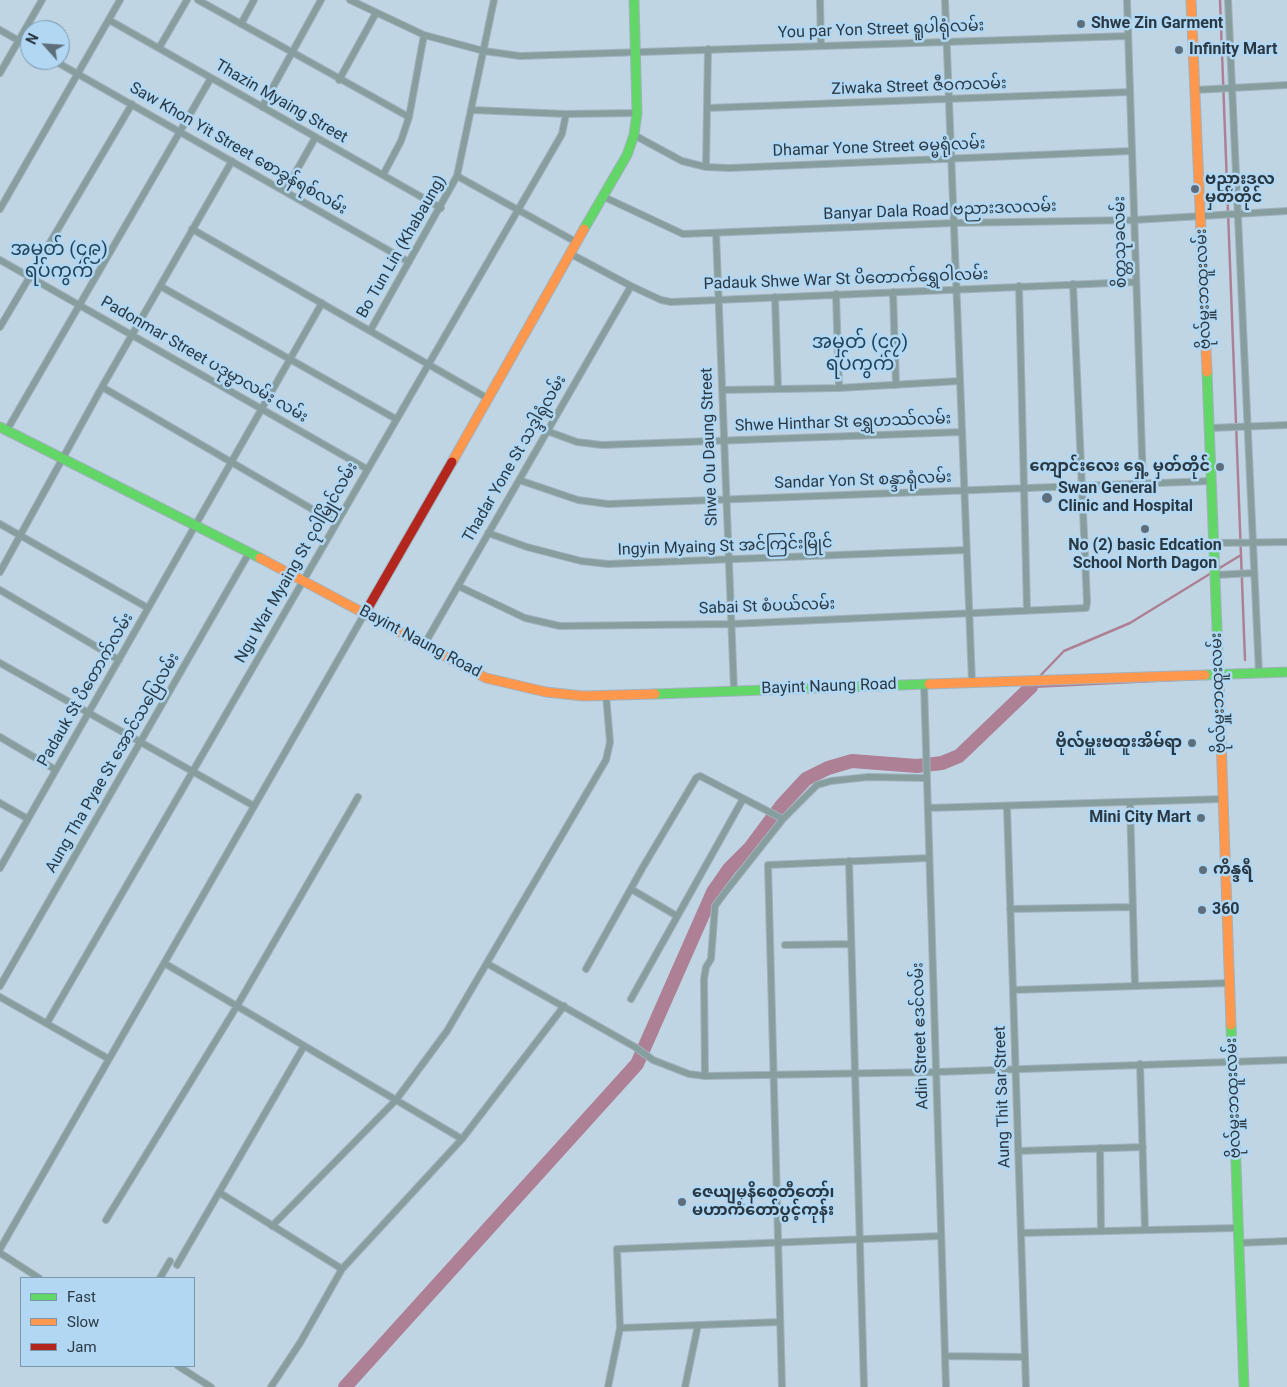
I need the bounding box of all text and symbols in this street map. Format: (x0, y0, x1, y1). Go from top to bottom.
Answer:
place label: Shwe Zin Garment (1091, 14, 1223, 34)
street label: You par Yon Street ရူပါရုံလမ်း (777, 17, 985, 43)
marker: Shwe Zin Garment (1075, 18, 1087, 30)
north arrow (20, 20, 70, 70)
text: N (23, 31, 42, 47)
place label: Infinity Mart (1189, 40, 1277, 60)
marker: Infinity Mart (1173, 44, 1185, 56)
street label: Thazin Myaing Street (211, 56, 351, 148)
street label: Ziwaka Street ဇီဝကလမ်း (831, 74, 1007, 100)
street label: Saw Khon Yit Street စောခွန်ရစ်လမ်း (126, 79, 350, 219)
street label: Dhamar Yone Street ဓမ္မရုံလမ်း (772, 135, 986, 161)
place label: ဗညားဒလ မှတ်တိုင် (1205, 170, 1275, 208)
street label: Bo Tun Lin (Khabaung) (353, 172, 451, 322)
marker: ဗညားဒလ မှတ်တိုင် (1189, 183, 1201, 195)
street label: စိတ္တသုခလမ်း (1111, 196, 1131, 288)
street label: Banyar Dala Road ဗညားဒလလမ်း (823, 197, 1057, 225)
street label: ဗိုလ်မှူးဘထူးလမ်း (1192, 228, 1216, 350)
district label: အမှတ် (၄၉) ရပ်ကွက် (10, 239, 108, 283)
street label: Padauk Shwe War St ပိတောက်ရွှေဝါလမ်း (703, 265, 989, 295)
street label: Padonmar Street ပဒုမ္မာလမ်း လမ်း (97, 293, 311, 427)
district label: အမှတ် (၄၇) ရပ်ကွက် (812, 332, 908, 376)
street label: Shwe Ou Daung Street (698, 367, 722, 527)
street label: Thadar Yone St သဒ္ဒါရုံလမ်း (459, 372, 571, 546)
street label: Shwe Hinthar St ရွှေဟဿ်လမ်း (735, 410, 951, 436)
place label: ကျောင်းလေး ရှေ့ မှတ်တိုင် (1029, 457, 1210, 477)
street label: Ngu War Myaing St ငုဝါမြိုင်လမ်း (232, 459, 362, 667)
marker: ကျောင်းလေး ရှေ့ မှတ်တိုင် (1214, 461, 1226, 473)
street label: Sandar Yon St စန္ဒာရုံလမ်း (774, 468, 952, 494)
place label: Swan General Clinic and Hospital (1058, 479, 1193, 517)
marker: Swan General Clinic and Hospital (1040, 491, 1054, 505)
marker: No (2) basic Edcation School North Dagon (1139, 523, 1151, 535)
street label: Ingyin Myaing St အင်ကြင်းမြိုင် (617, 534, 833, 560)
place label: No (2) basic Edcation School North Dagon (1068, 536, 1222, 574)
street label: Sabai St စံပယ်လမ်း (698, 595, 836, 619)
street label: Bayint Naung Road (356, 602, 484, 682)
street label: Padauk St ပိတောက်လမ်း (34, 610, 138, 770)
street label: ဗိုလ်မှူးဘထူးလမ်း (1207, 632, 1231, 754)
street label: Aung Tha Pyae St အောင်သပြေလမ်း (42, 650, 184, 876)
street label: Bayint Naung Road (761, 675, 897, 699)
place label: ဗိုလ်မှူးဗထူးအိမ်ရာ (1056, 733, 1182, 753)
marker: ဗိုလ်မှူးဗထူးအိမ်ရာ (1186, 737, 1198, 749)
place label: Mini City Mart (1089, 808, 1191, 828)
marker: Mini City Mart (1195, 812, 1207, 824)
place label: ကိန္ဒရီ (1213, 860, 1252, 880)
marker: ကိန္ဒရီ (1197, 864, 1209, 876)
place label: 360 (1212, 900, 1240, 920)
marker: 360 (1196, 904, 1208, 916)
street label: Adin Street ဧဒင်လမ်း (909, 962, 933, 1110)
street label: Aung Thit Sar Street (991, 1026, 1015, 1168)
street label: ဗိုလ်မှူးဘထူးလမ်း (1222, 1037, 1246, 1159)
place label: ဇေယျမုနိစေတီတော်၊ မဟာကံတော်ပွင့်ကုန်း (692, 1183, 834, 1221)
marker: ဇေယျမုနိစေတီတော်၊ မဟာကံတော်ပွင့်ကုန်း (676, 1196, 688, 1208)
legend (20, 1277, 195, 1367)
text: Fast (67, 1288, 96, 1306)
text: Slow (67, 1313, 99, 1331)
text: Jam (67, 1338, 97, 1356)

